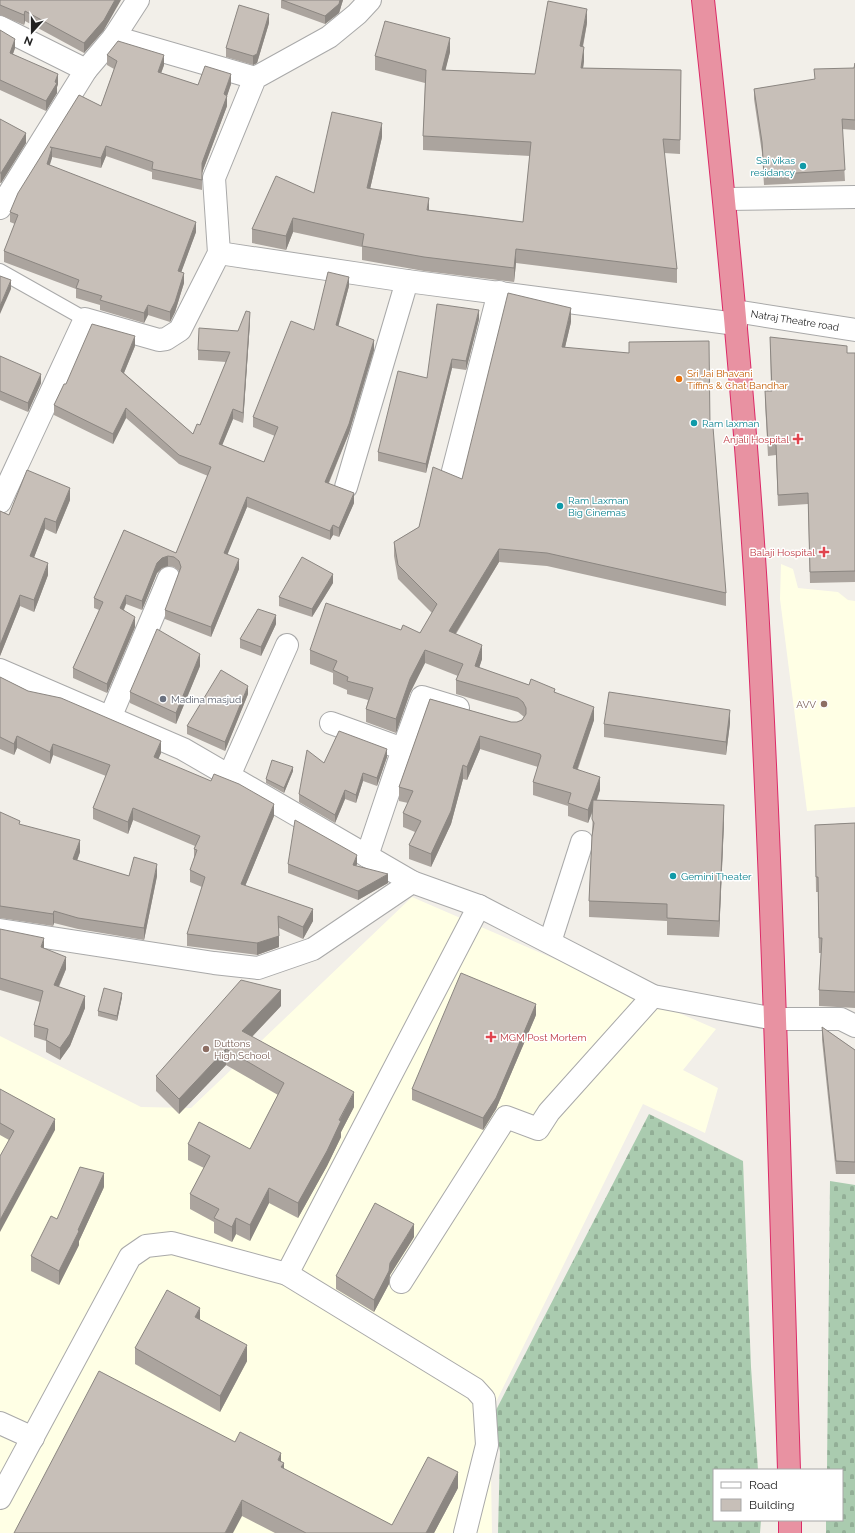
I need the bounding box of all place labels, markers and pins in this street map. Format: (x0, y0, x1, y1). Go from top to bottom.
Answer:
place label: Sai vikas residancy (750, 155, 796, 178)
marker: Sai vikas residancy (798, 161, 808, 171)
place label: Sri Jai Bhavani Tiffins & Chat Bandhar (687, 368, 788, 391)
marker: Sri Jai Bhavani Tiffins & Chat Bandhar (674, 374, 684, 384)
marker: Ram laxman (689, 418, 699, 428)
place label: Ram laxman (702, 418, 759, 429)
marker: Anjali Hospital (792, 433, 804, 445)
place label: Anjali Hospital (723, 434, 789, 445)
place label: Ram Laxman Big Cinemas (568, 495, 629, 518)
marker: Ram Laxman Big Cinemas (555, 501, 565, 511)
marker: Balaji Hospital (818, 546, 830, 558)
place label: Balaji Hospital (750, 547, 815, 558)
marker: Madina masjud (158, 694, 168, 704)
place label: Madina masjud (171, 694, 241, 705)
place label: AVV (796, 699, 816, 710)
marker: AVV (819, 699, 829, 709)
marker: Gemini Theater (668, 871, 678, 881)
place label: Gemini Theater (681, 871, 752, 882)
marker: MGM Post Mortem (485, 1031, 497, 1043)
place label: MGM Post Mortem (500, 1032, 587, 1043)
place label: Duttons High School (214, 1038, 270, 1061)
marker: Duttons High School (201, 1044, 211, 1054)

